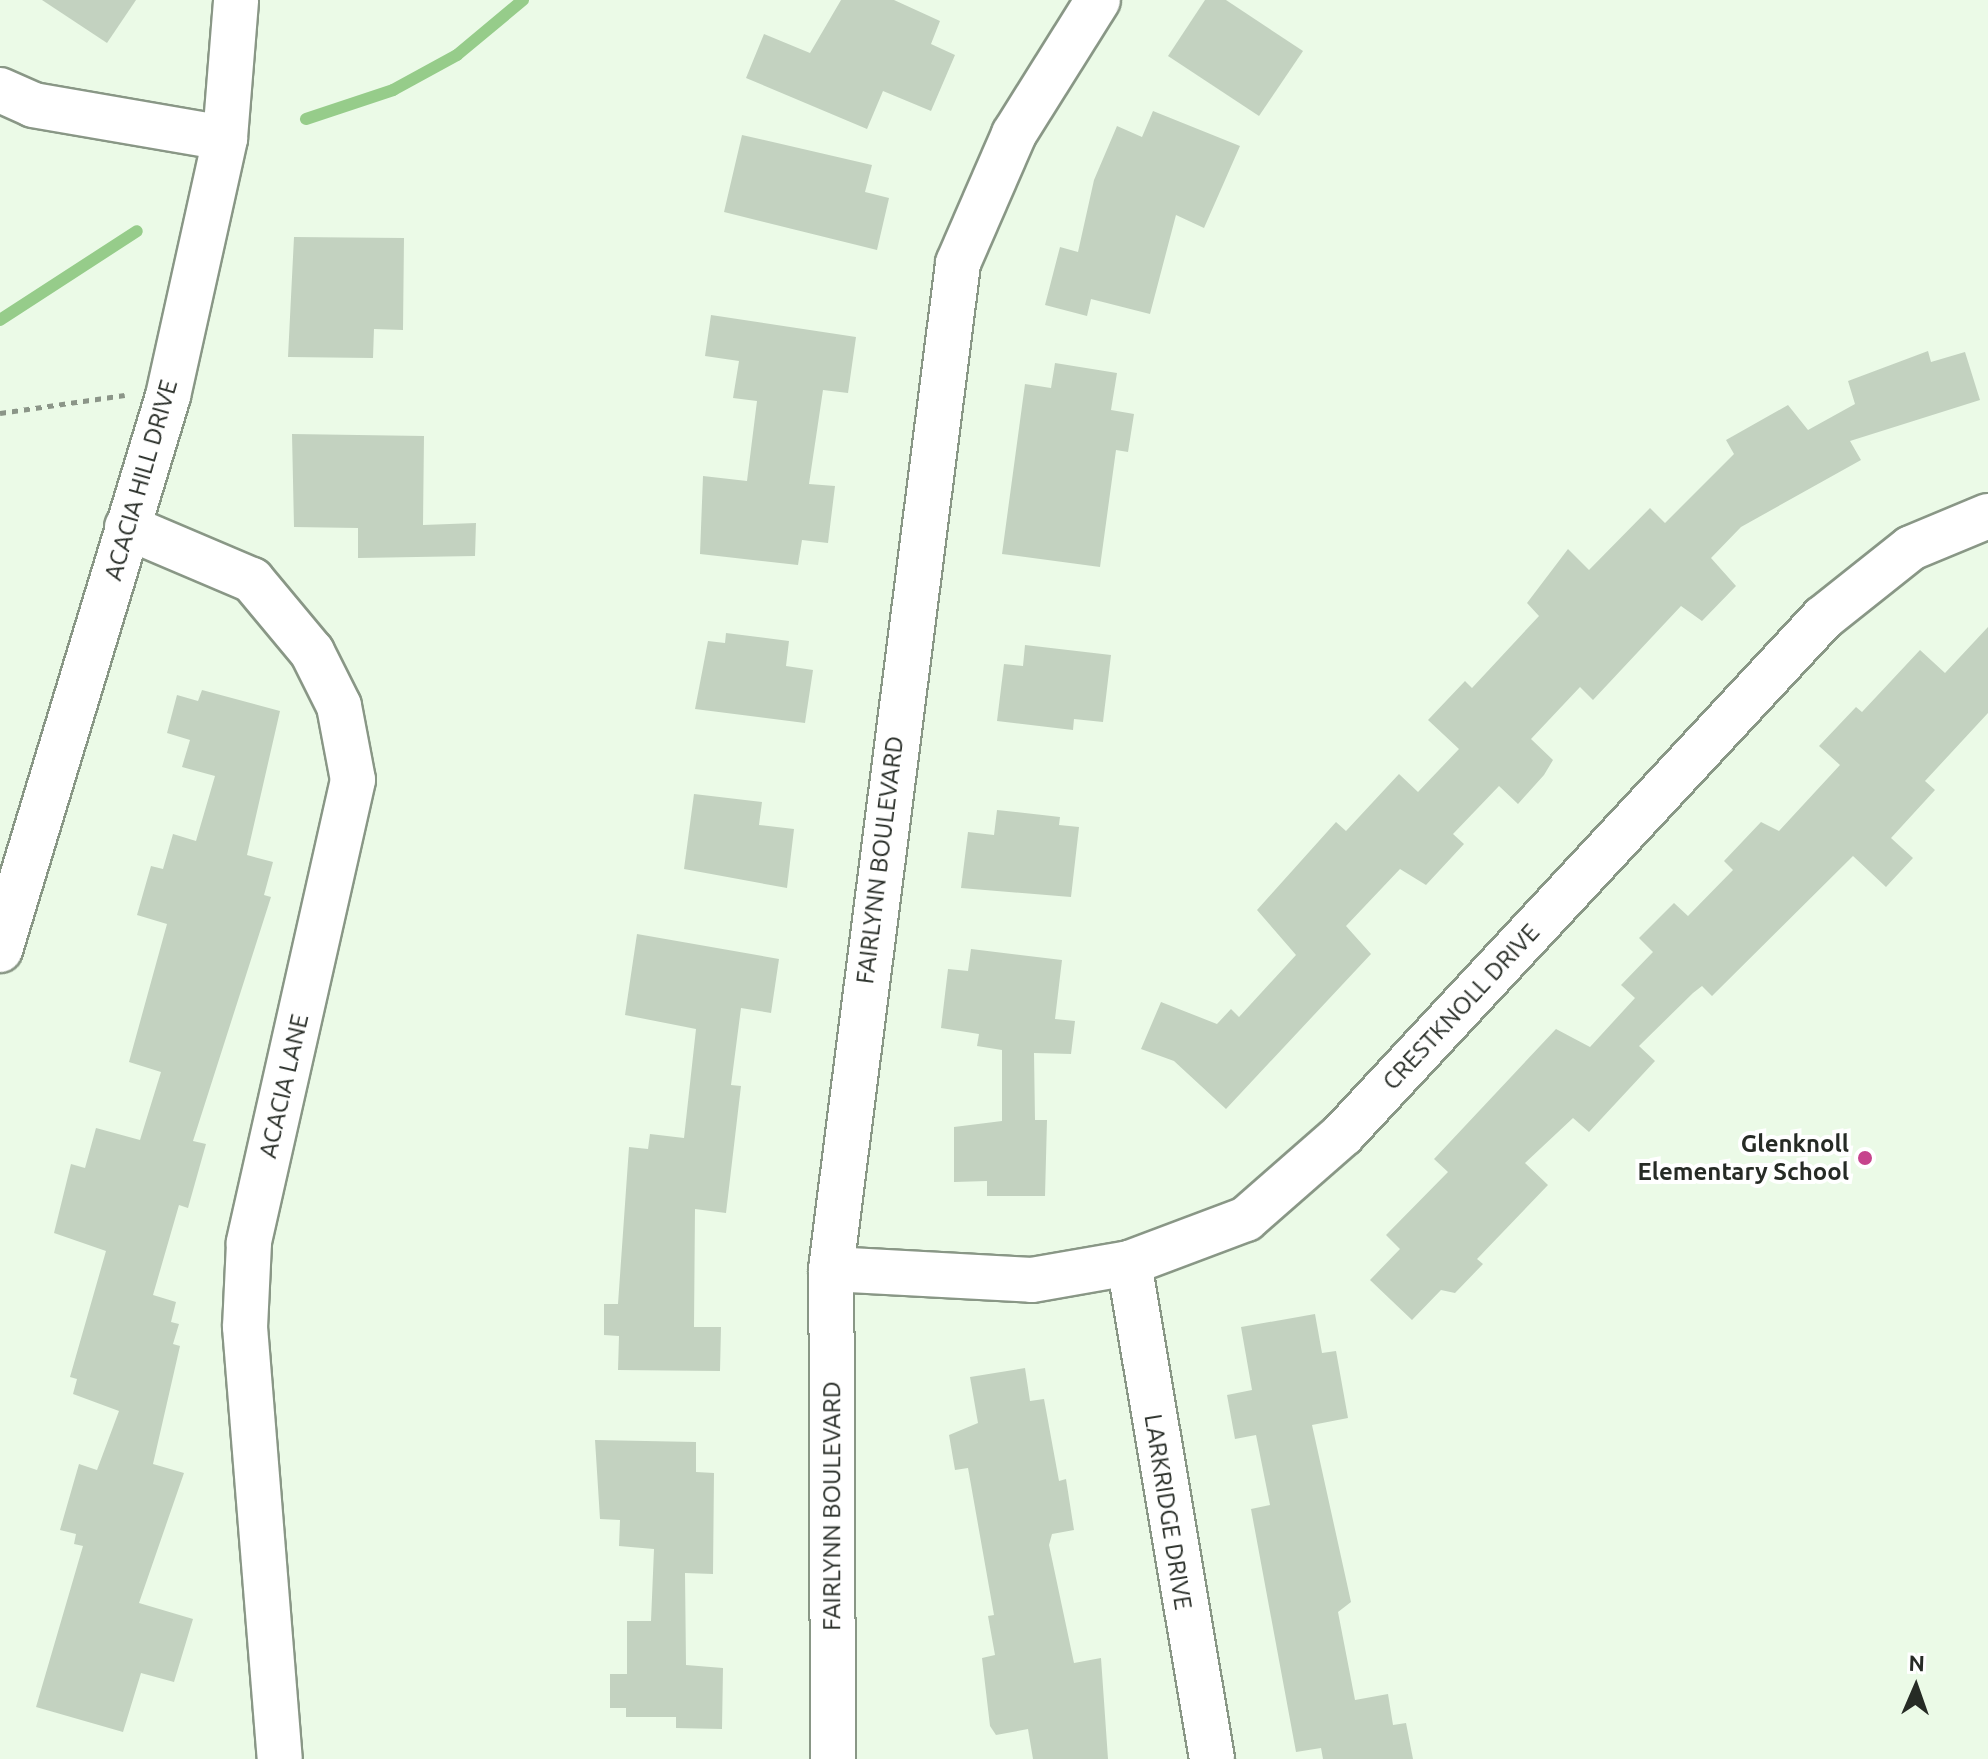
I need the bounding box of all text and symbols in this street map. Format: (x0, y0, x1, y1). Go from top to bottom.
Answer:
street label: ACACIA HILL DRIVE (99, 376, 183, 584)
street label: FAIRLYNN BOULEVARD (851, 734, 909, 986)
street label: CRESTKNOLL DRIVE (1377, 918, 1545, 1096)
street label: ACACIA LANE (253, 1011, 315, 1161)
place label: Glenknoll Elementary School (1637, 1130, 1849, 1186)
marker: Glenknoll Elementary School (1856, 1149, 1874, 1167)
street label: FAIRLYNN BOULEVARD (818, 1381, 846, 1631)
street label: LARKRIDGE DRIVE (1138, 1412, 1198, 1612)
north arrow (1876, 1647, 1956, 1727)
text: N (1908, 1650, 1925, 1675)

